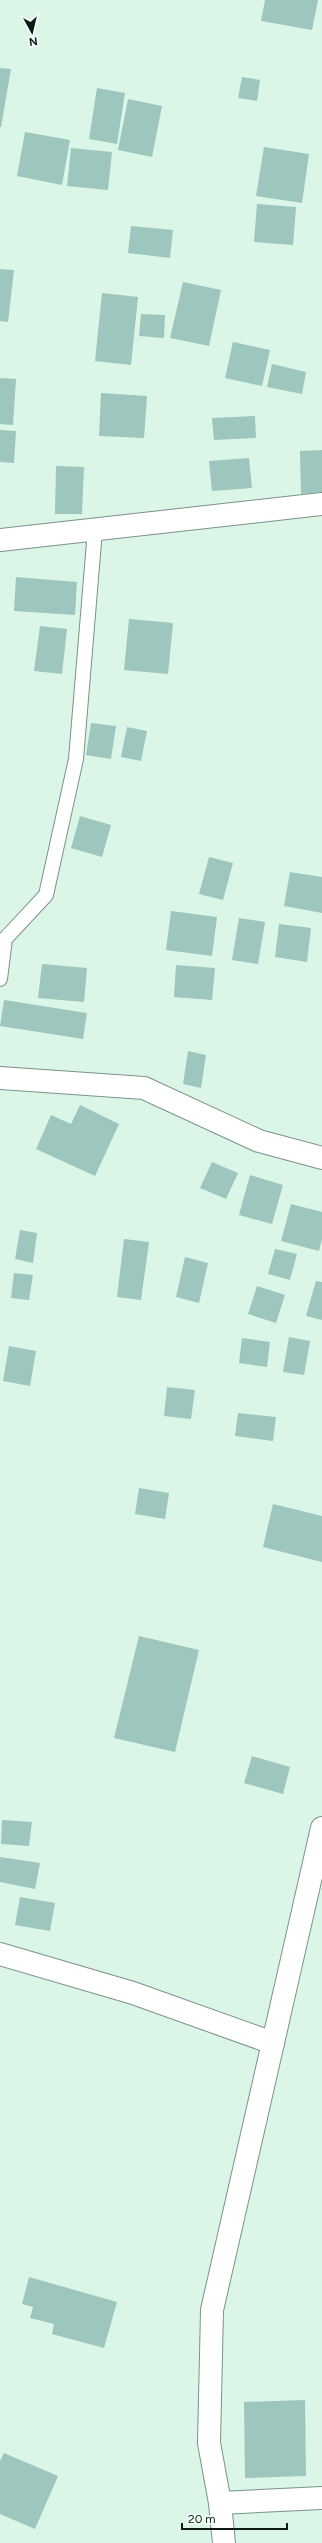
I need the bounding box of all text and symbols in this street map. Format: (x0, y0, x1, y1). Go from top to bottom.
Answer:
north arrow (12, 12, 52, 52)
text: N (28, 34, 38, 48)
scale bar (182, 2505, 287, 2531)
text: 20 m (188, 2512, 216, 2526)

